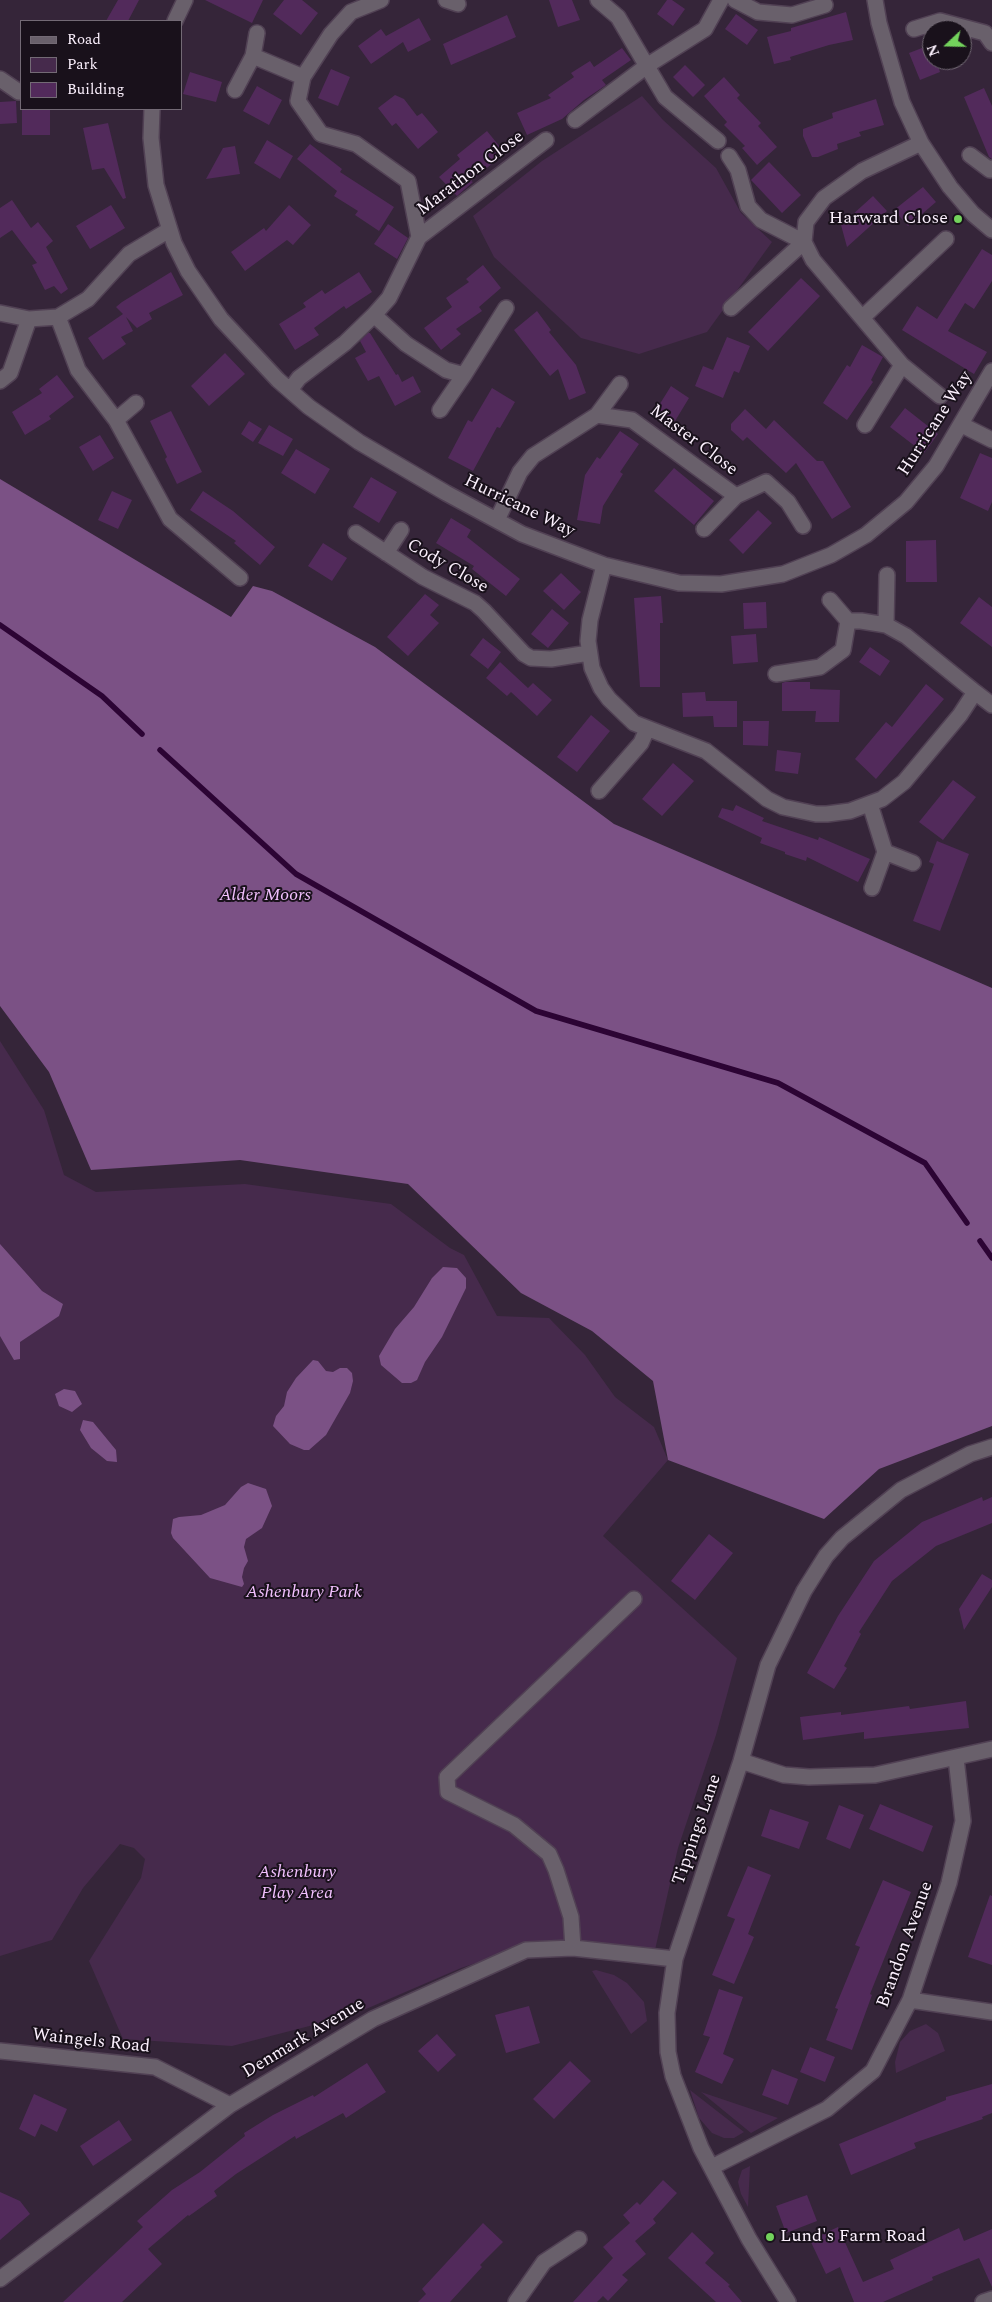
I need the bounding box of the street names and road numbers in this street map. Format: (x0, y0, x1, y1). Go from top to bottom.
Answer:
street label: Marathon Close (413, 127, 529, 221)
street label: Hurricane Way (894, 368, 978, 480)
street label: Master Close (645, 401, 741, 481)
street label: Hurricane Way (460, 471, 578, 543)
street label: Cody Close (402, 535, 492, 599)
street label: Tippings Lane (669, 1772, 727, 1888)
street label: Brandon Avenue (873, 1879, 939, 2011)
street label: Denmark Avenue (239, 1994, 369, 2084)
street label: Waingels Road (31, 2025, 151, 2059)

